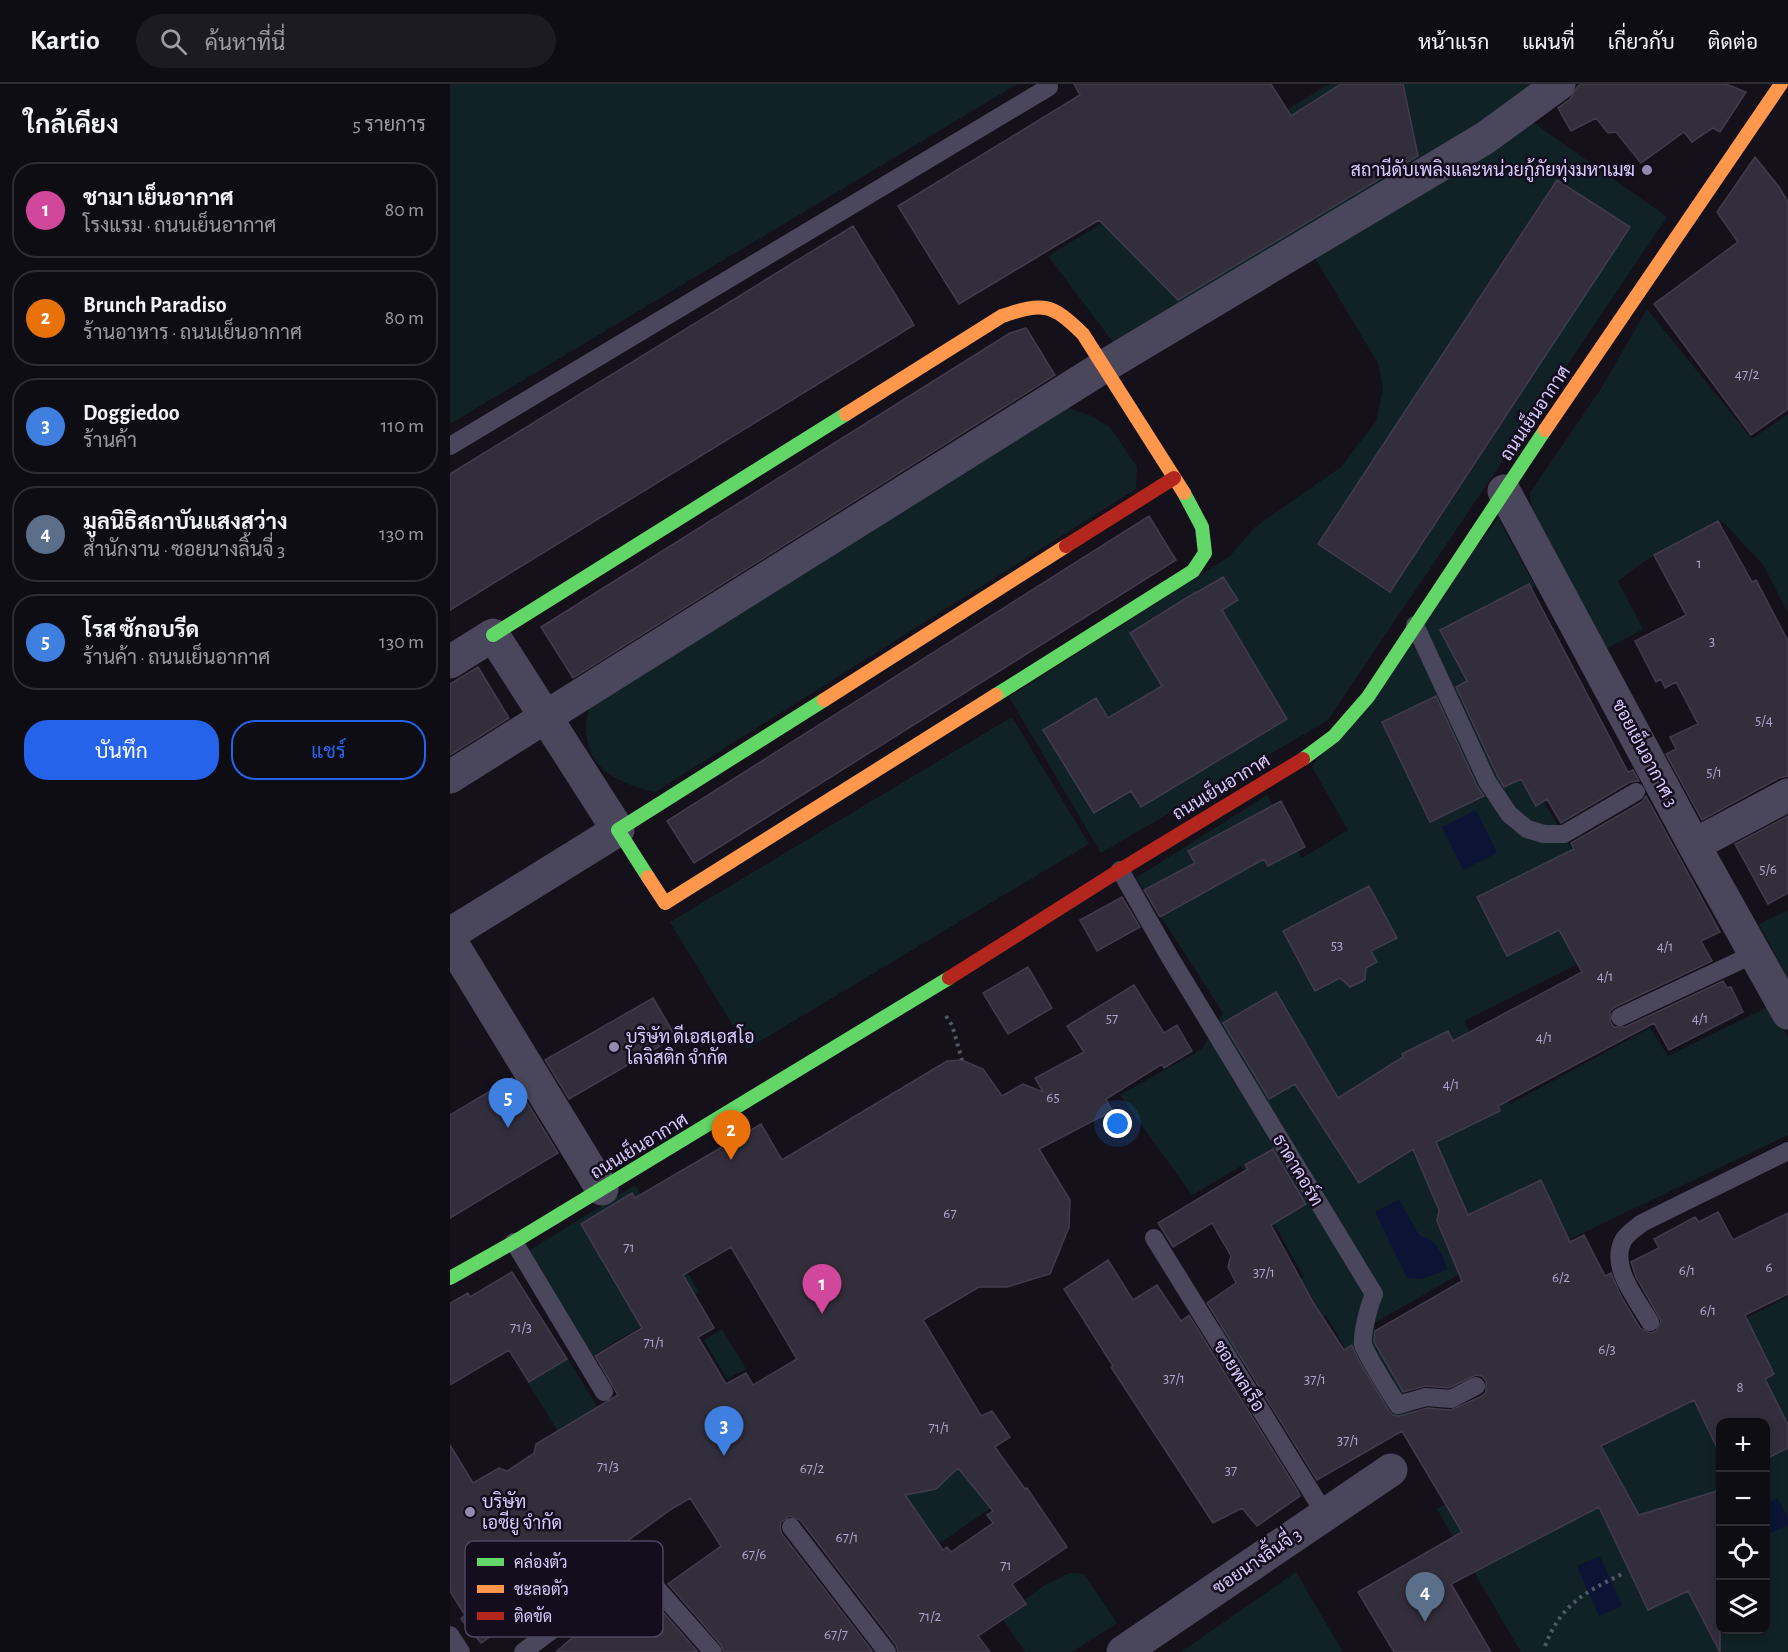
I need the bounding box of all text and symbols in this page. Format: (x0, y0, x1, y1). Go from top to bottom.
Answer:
search box (136, 14, 556, 68)
icon: search (157, 25, 190, 58)
text: Kartio (30, 27, 100, 55)
text: ค้นหาที่นี่ (205, 32, 285, 54)
text: หน้าแรก (1418, 32, 1489, 53)
text: แผนที่ (1522, 32, 1575, 53)
text: เกี่ยวกับ (1608, 32, 1675, 53)
text: ติดต่อ (1708, 32, 1758, 53)
text: ใกล้เคียง (24, 112, 119, 138)
text: 5 รายการ (353, 115, 426, 135)
place label: สถานีดับเพลิงและหน่วยกู้ภัยทุ่งมหาเมฆ (1350, 157, 1635, 183)
marker: สถานีดับเพลิงและหน่วยกู้ภัยทุ่งมหาเมฆ (1640, 163, 1654, 177)
text: ชามา เย็นอากาศ (83, 187, 234, 209)
text: 1 (42, 200, 49, 220)
text: 80 m (385, 200, 424, 220)
text: โรงแรม · ถนนเย็นอากาศ (83, 216, 276, 236)
text: Brunch Paradiso (83, 294, 227, 316)
text: 2 (41, 308, 50, 328)
text: 80 m (385, 308, 424, 328)
text: ร้านอาหาร · ถนนเย็นอากาศ (83, 323, 302, 343)
street label: ถนนเย็นอากาศ (1493, 360, 1574, 464)
house number: 47/2 (1735, 367, 1759, 382)
text: Doggiedoo (83, 402, 180, 424)
text: 3 (41, 416, 50, 436)
text: 110 m (380, 416, 424, 436)
text: ร้านค้า (83, 431, 137, 451)
text: มูลนิธิสถาบันแสงสว่าง (83, 511, 288, 533)
text: 4 (40, 524, 51, 544)
text: 130 m (379, 524, 424, 544)
text: สำนักงาน · ซอยนางลิ้นจี่ 3 (83, 540, 285, 560)
house number: 1 (1696, 556, 1702, 571)
text: โรส ซักอบรีด (83, 619, 199, 641)
text: 5 (41, 632, 50, 652)
text: 130 m (379, 632, 424, 652)
house number: 3 (1709, 634, 1715, 649)
text: ร้านค้า · ถนนเย็นอากาศ (83, 648, 270, 668)
street label: ซอยเย็นอากาศ 3 (1608, 694, 1685, 810)
house number: 5/4 (1755, 713, 1773, 728)
button: บันทึก (24, 720, 219, 780)
button: แชร์ (231, 720, 426, 780)
street label: ถนนเย็นอากาศ (1167, 747, 1273, 824)
house number: 5/1 (1706, 765, 1722, 780)
house number: 5/6 (1759, 862, 1777, 877)
house number: 53 (1331, 938, 1343, 953)
house number: 4/1 (1657, 939, 1673, 954)
house number: 4/1 (1597, 969, 1613, 984)
house number: 57 (1106, 1011, 1118, 1026)
house number: 4/1 (1692, 1011, 1708, 1026)
place label: บริษัท ดีเอสเอสโอ โลจิสติก จำกัด (625, 1024, 755, 1068)
house number: 4/1 (1536, 1030, 1552, 1045)
marker: บริษัท ดีเอสเอสโอ โลจิสติก จำกัด (607, 1040, 621, 1054)
house number: 4/1 (1443, 1077, 1459, 1092)
pin: 5 (488, 1078, 528, 1128)
house number: 65 (1046, 1090, 1060, 1105)
street label: ถนนเย็นอากาศ (585, 1106, 691, 1183)
your location (1103, 1109, 1132, 1138)
pin: 2 (712, 1110, 750, 1160)
street label: ธาดาคอร์ท (1269, 1129, 1330, 1209)
house number: 67 (943, 1206, 957, 1221)
house number: 71 (623, 1240, 635, 1255)
house number: 6 (1765, 1260, 1773, 1275)
house number: 6/1 (1679, 1263, 1695, 1278)
pin: 1 (802, 1264, 842, 1314)
house number: 37/1 (1253, 1265, 1275, 1280)
house number: 6/2 (1552, 1270, 1570, 1285)
house number: 6/1 (1700, 1303, 1716, 1318)
house number: 71/3 (510, 1320, 532, 1335)
house number: 71/1 (644, 1335, 664, 1350)
street label: ซอยพลเรือ (1209, 1336, 1270, 1415)
house number: 6/3 (1598, 1342, 1616, 1357)
house number: 37/1 (1163, 1371, 1185, 1386)
house number: 37/1 (1304, 1372, 1326, 1387)
house number: 8 (1736, 1380, 1744, 1395)
pin: 3 (704, 1406, 744, 1456)
map controls (1716, 1418, 1770, 1634)
button: + (1716, 1418, 1770, 1472)
house number: 71/1 (929, 1420, 949, 1435)
house number: 37/1 (1337, 1433, 1359, 1448)
house number: 71/3 (597, 1459, 619, 1474)
house number: 67/2 (800, 1461, 824, 1476)
house number: 37 (1225, 1463, 1237, 1478)
button: − (1716, 1472, 1770, 1526)
place label: บริษัท เอซียู จำกัด (482, 1491, 562, 1536)
marker: บริษัท เอซียู จำกัด (463, 1505, 477, 1519)
street label: ซอยนางลิ้นจี่ 3 (1206, 1519, 1305, 1598)
button: locate (1716, 1526, 1770, 1580)
house number: 67/1 (836, 1530, 858, 1545)
legend (465, 1541, 663, 1637)
house number: 67/6 (742, 1547, 766, 1562)
text: คล่องตัว (514, 1552, 568, 1571)
house number: 71 (1000, 1558, 1012, 1573)
pin: 4 (1406, 1572, 1444, 1622)
text: ชะลอตัว (514, 1579, 569, 1598)
button: layers (1716, 1580, 1770, 1634)
text: ติดขัด (514, 1606, 552, 1625)
house number: 71/2 (919, 1609, 941, 1624)
house number: 67/7 (824, 1627, 848, 1642)

